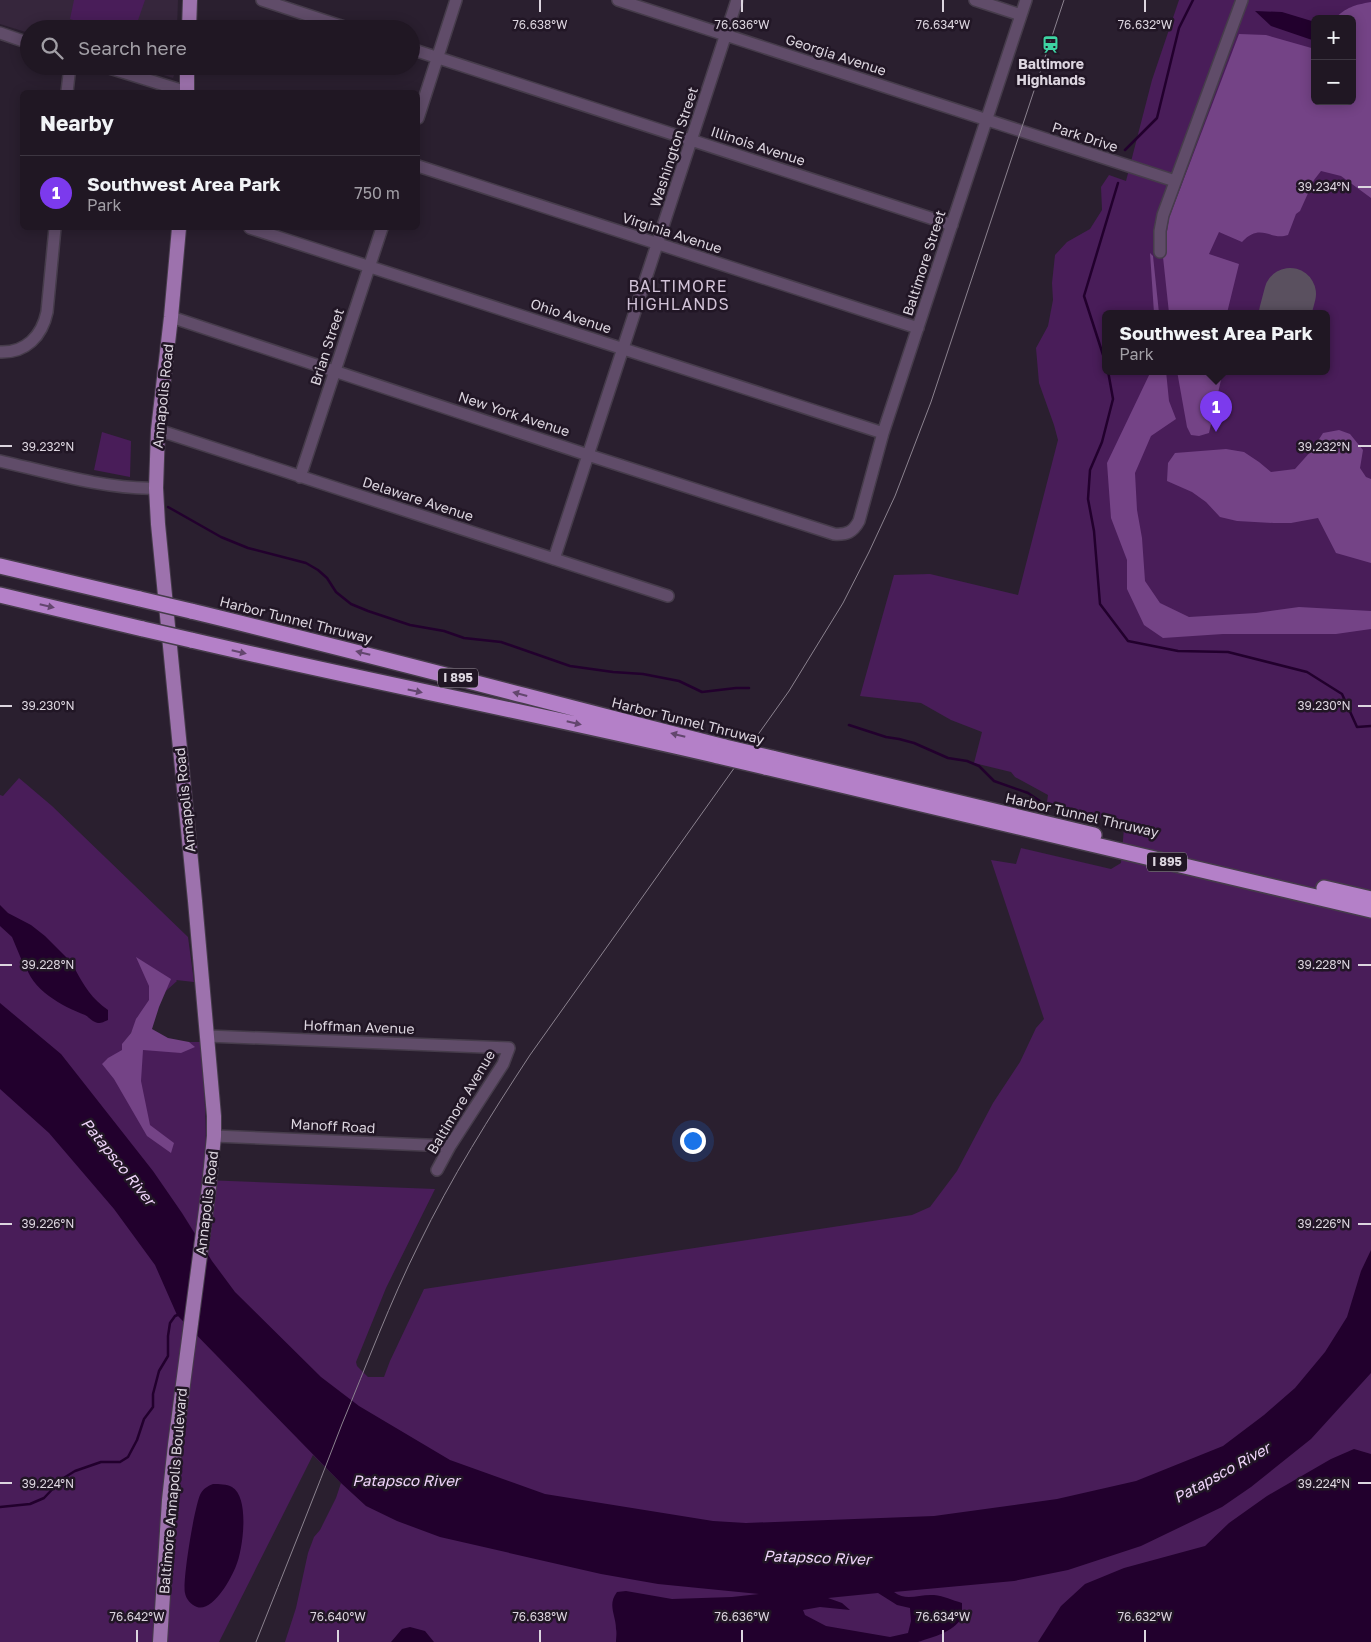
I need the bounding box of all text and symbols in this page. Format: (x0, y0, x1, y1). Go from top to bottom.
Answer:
map controls (1311, 15, 1356, 105)
button: + (1311, 15, 1356, 60)
text: 76.638°W (512, 17, 568, 32)
text: 76.636°W (715, 17, 770, 32)
text: 76.634°W (916, 17, 971, 32)
text: 76.632°W (1118, 17, 1173, 32)
search box (20, 20, 420, 75)
street label: Georgia Avenue (784, 30, 889, 79)
icon: search (38, 34, 66, 62)
station icon: Baltimore Highlands (1041, 34, 1061, 54)
text: Search here (78, 36, 187, 59)
place label: Baltimore Highlands (1016, 55, 1086, 88)
button: − (1311, 60, 1356, 105)
street label: Washington Street (646, 85, 701, 209)
text: Nearby (40, 110, 114, 136)
street label: Park Drive (1050, 118, 1120, 155)
street label: Illinois Avenue (709, 122, 807, 169)
text: Southwest Area Park (87, 172, 281, 195)
text: 39.234°N (1298, 179, 1350, 194)
text: 1 (52, 183, 60, 203)
text: 750 m (354, 183, 400, 203)
text: Park (87, 195, 122, 215)
street label: Virginia Avenue (620, 208, 724, 257)
street label: Baltimore Street (898, 208, 949, 318)
district label: BALTIMORE HIGHLANDS (626, 276, 730, 314)
street label: Ohio Avenue (529, 294, 614, 337)
street label: Brian Street (306, 306, 347, 388)
popup (1102, 310, 1330, 375)
text: Southwest Area Park (1119, 321, 1313, 344)
street label: Annapolis Road (149, 343, 176, 449)
text: Park (1119, 344, 1154, 364)
street label: New York Avenue (456, 388, 572, 440)
pin: 1 (1200, 391, 1232, 432)
text: 39.232°N (22, 439, 74, 454)
text: 39.232°N (1298, 439, 1350, 454)
street label: Delaware Avenue (361, 473, 476, 524)
street label: Harbor Tunnel Thruway (218, 592, 374, 647)
one-way arrow (40, 602, 55, 610)
one-way arrow (231, 648, 246, 656)
one-way arrow (356, 649, 371, 657)
road number: I 895 (438, 668, 478, 688)
one-way arrow (407, 687, 423, 695)
one-way arrow (513, 690, 528, 698)
street label: Harbor Tunnel Thruway (610, 693, 766, 748)
text: 39.230°N (21, 698, 75, 713)
text: 39.230°N (1297, 698, 1351, 713)
one-way arrow (566, 720, 582, 728)
one-way arrow (670, 731, 685, 739)
street label: Annapolis Road (171, 747, 198, 853)
street label: Harbor Tunnel Thruway (1004, 789, 1161, 840)
road number: I 895 (1147, 852, 1187, 872)
text: 39.228°N (22, 957, 74, 972)
text: 39.228°N (1298, 957, 1350, 972)
street label: Hoffman Avenue (303, 1016, 415, 1037)
street label: Baltimore Avenue (423, 1047, 498, 1157)
water label: Patapsco River (78, 1114, 161, 1210)
street label: Manoff Road (290, 1115, 376, 1136)
your location (680, 1128, 706, 1154)
street label: Annapolis Road (192, 1150, 221, 1256)
text: 39.226°N (22, 1216, 74, 1231)
text: 39.226°N (1298, 1216, 1350, 1231)
street label: Baltimore Annapolis Boulevard (155, 1387, 190, 1595)
water label: Patapsco River (1170, 1437, 1275, 1506)
water label: Patapsco River (352, 1471, 462, 1489)
text: 39.224°N (22, 1476, 74, 1491)
text: 39.224°N (1298, 1476, 1350, 1491)
water label: Patapsco River (763, 1546, 873, 1568)
text: 76.642°W (110, 1609, 165, 1624)
text: 76.640°W (310, 1609, 366, 1624)
text: 76.638°W (512, 1609, 568, 1624)
text: 76.636°W (715, 1609, 770, 1624)
text: 76.634°W (916, 1609, 971, 1624)
text: 76.632°W (1118, 1609, 1173, 1624)

